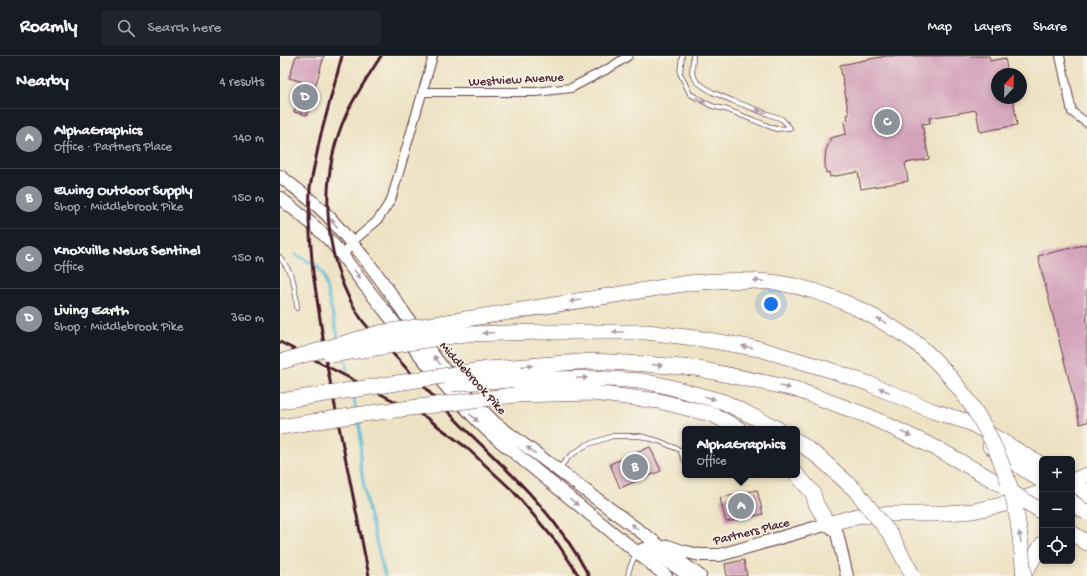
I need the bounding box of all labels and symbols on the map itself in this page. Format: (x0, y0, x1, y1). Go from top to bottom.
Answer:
north arrow (991, 68, 1027, 104)
street label: Westview Avenue (468, 70, 564, 90)
pin: D (292, 82, 318, 112)
one-way arrow (695, 97, 707, 103)
pin: C (874, 107, 900, 137)
one-way arrow (754, 108, 766, 114)
one-way arrow (329, 218, 338, 229)
one-way arrow (353, 269, 361, 280)
one-way arrow (753, 278, 766, 284)
your location (761, 294, 781, 314)
one-way arrow (569, 298, 581, 304)
one-way arrow (876, 318, 888, 325)
one-way arrow (611, 329, 624, 335)
one-way arrow (482, 330, 494, 337)
street label: Middlebrook Pike (435, 339, 509, 418)
one-way arrow (741, 344, 753, 350)
one-way arrow (433, 355, 442, 366)
one-way arrow (651, 361, 663, 368)
one-way arrow (521, 362, 533, 369)
one-way arrow (576, 375, 589, 381)
one-way arrow (779, 384, 791, 390)
one-way arrow (877, 387, 889, 393)
one-way arrow (704, 395, 716, 401)
one-way arrow (469, 414, 480, 423)
one-way arrow (900, 431, 911, 437)
one-way arrow (525, 446, 536, 454)
pin: B (622, 452, 648, 482)
pin: A (728, 491, 754, 521)
one-way arrow (569, 497, 580, 506)
street label: Partners Place (711, 516, 792, 549)
one-way arrow (630, 523, 641, 531)
one-way arrow (1017, 531, 1023, 543)

